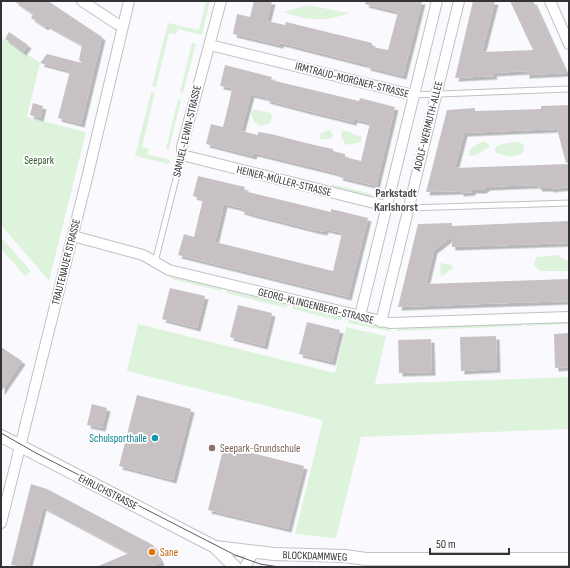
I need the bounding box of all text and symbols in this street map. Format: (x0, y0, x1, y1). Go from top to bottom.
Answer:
street label: IRMTRAUD-MORGNER-STRASSE (294, 60, 410, 100)
street label: ADOLF-WERMUTH-ALLEE (410, 80, 445, 173)
street label: SAMUEL-LEWIN-STRASSE (170, 84, 204, 178)
park label: Seepark (24, 154, 55, 167)
street label: HEINER-MÜLLER-STRASSE (235, 163, 333, 199)
district label: Parkstadt Karlshorst (374, 186, 418, 215)
street label: TRAUTENAUER STRASSE (49, 218, 83, 306)
street label: GEORG-KLINGENBERG-STRASSE (257, 285, 375, 327)
place label: Schulsporthalle (89, 432, 147, 445)
marker: Schulsporthalle (150, 433, 160, 443)
place label: Seepark-Grundschule (220, 442, 300, 455)
marker: Seepark-Grundschule (207, 443, 217, 453)
street label: EHRLICHSTRASSE (76, 471, 140, 513)
scale bar (430, 530, 509, 556)
text: 50 m (436, 537, 456, 552)
place label: Sane (160, 546, 178, 559)
marker: Sane (147, 547, 157, 557)
street label: BLOCKDAMMWEG (283, 548, 347, 564)

